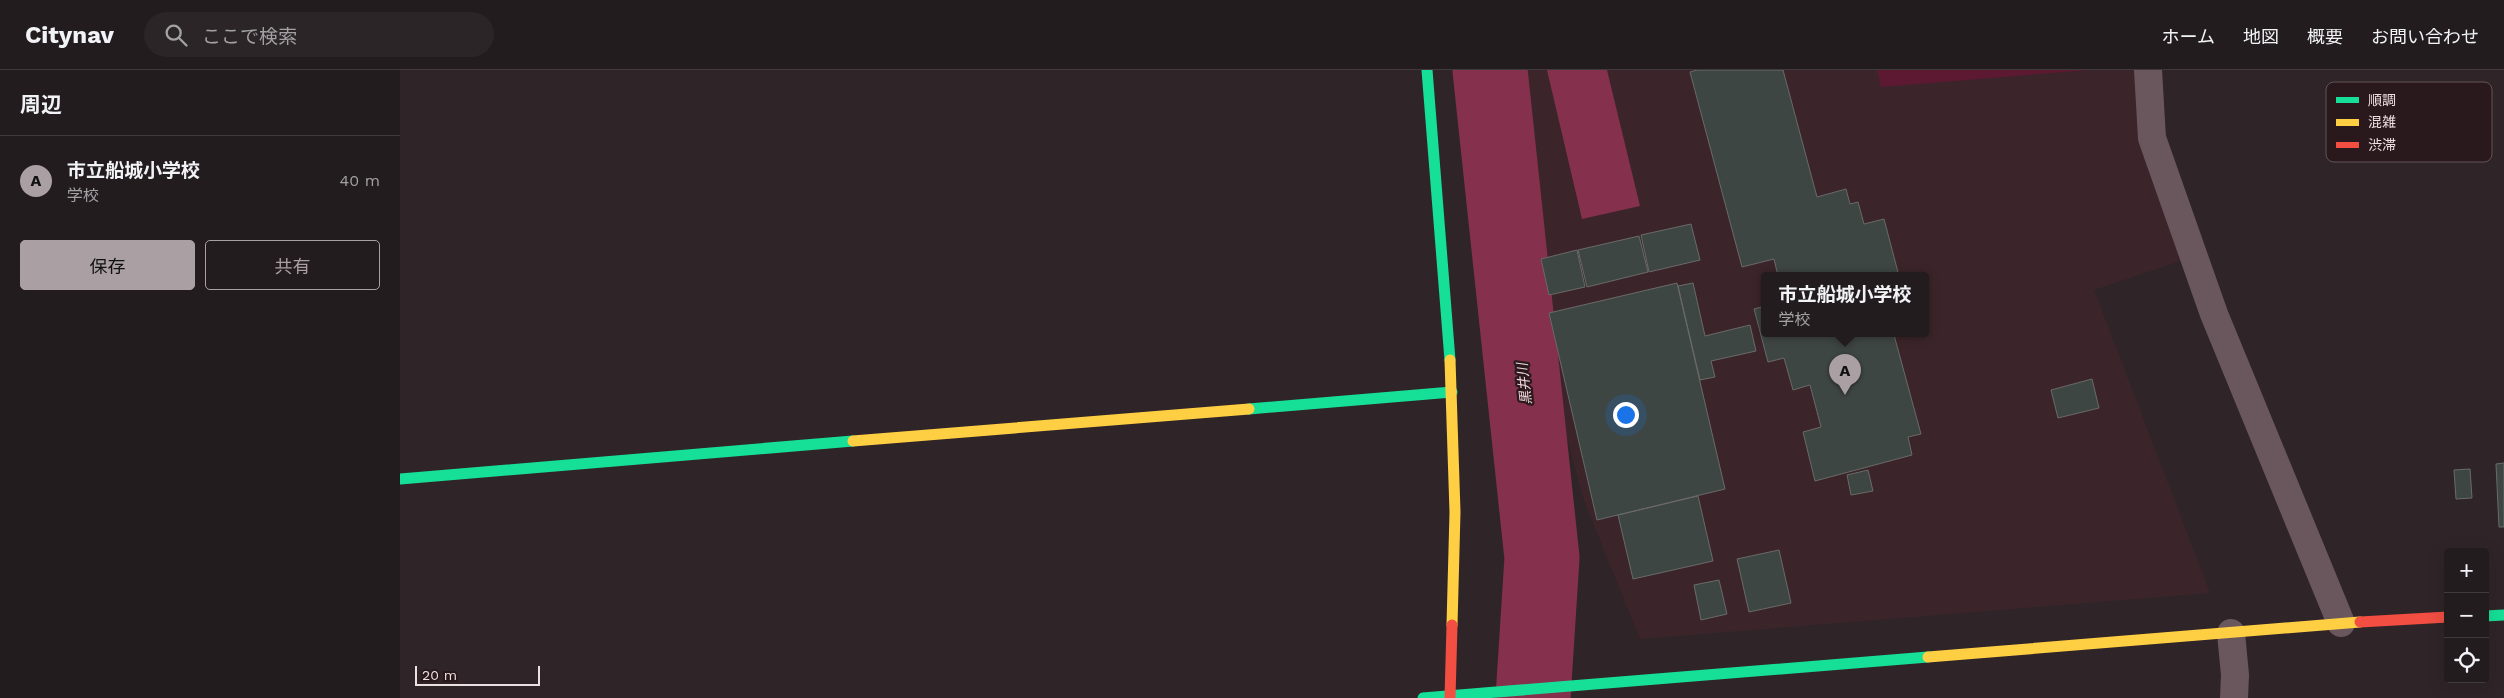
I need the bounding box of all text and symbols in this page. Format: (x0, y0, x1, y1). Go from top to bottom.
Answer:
search box (144, 12, 494, 57)
text: Citynav (25, 21, 114, 49)
icon: search (162, 21, 190, 49)
text: ここで検索 (202, 25, 297, 48)
text: ホーム (2162, 26, 2215, 47)
text: 地図 (2243, 26, 2279, 47)
text: 概要 (2307, 26, 2343, 47)
text: お問い合わせ (2371, 26, 2479, 47)
legend (2326, 82, 2492, 162)
text: 周辺 (20, 92, 62, 117)
text: 順調 (2368, 92, 2396, 108)
text: 混雑 (2368, 114, 2396, 130)
text: 渋滞 (2368, 137, 2396, 153)
text: 市立船城小学校 (67, 159, 200, 182)
text: A (31, 171, 41, 190)
text: 40 m (340, 171, 380, 190)
text: 学校 (67, 186, 99, 205)
button: 保存 (20, 240, 195, 290)
button: 共有 (205, 240, 380, 290)
popup (1761, 272, 1929, 337)
text: 市立船城小学校 (1778, 283, 1912, 306)
text: 学校 (1778, 310, 1811, 329)
pin: A (1829, 354, 1861, 395)
water label: 黒井川 (1514, 360, 1534, 406)
your location (1613, 402, 1639, 428)
map controls (2444, 548, 2489, 683)
button: + (2444, 548, 2489, 593)
button: − (2444, 593, 2489, 638)
button: locate (2444, 638, 2489, 683)
scale bar (415, 663, 540, 686)
text: 20 m (422, 667, 457, 683)

